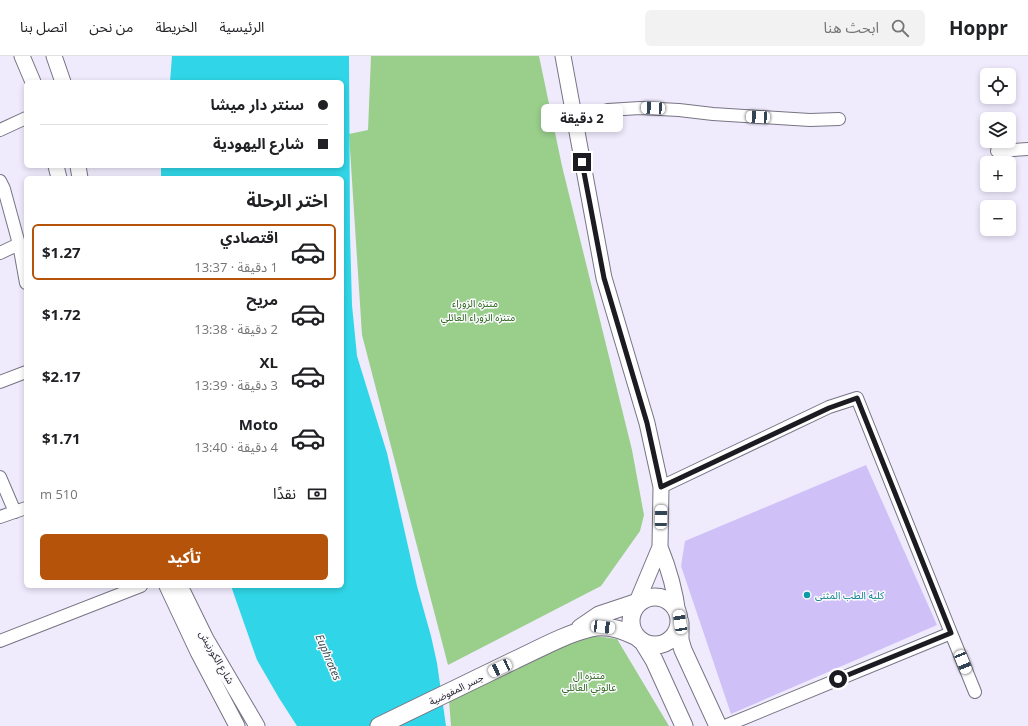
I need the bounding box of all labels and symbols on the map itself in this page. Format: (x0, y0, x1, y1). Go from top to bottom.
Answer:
car (641, 101, 665, 115)
callout: 2 دقيقة (541, 104, 623, 132)
car (746, 110, 770, 124)
route end (573, 153, 591, 171)
park label: متنزه الزوراء (452, 296, 498, 310)
park label: متنزه الزوراء العائلي (441, 310, 515, 325)
car (655, 505, 667, 529)
place label: كلية الطب المثنى (815, 588, 885, 602)
marker: كلية الطب المثنى (802, 590, 812, 600)
car (672, 609, 688, 635)
car (590, 620, 616, 634)
street label: شارع الكورنيش (195, 628, 238, 687)
water label: Euphrates (312, 631, 346, 683)
car (953, 649, 973, 675)
car (487, 657, 513, 679)
park label: متنزه ال عالوتي العائلي (562, 668, 616, 695)
street label: جسر المفوضية (426, 670, 486, 708)
route start (829, 670, 847, 688)

